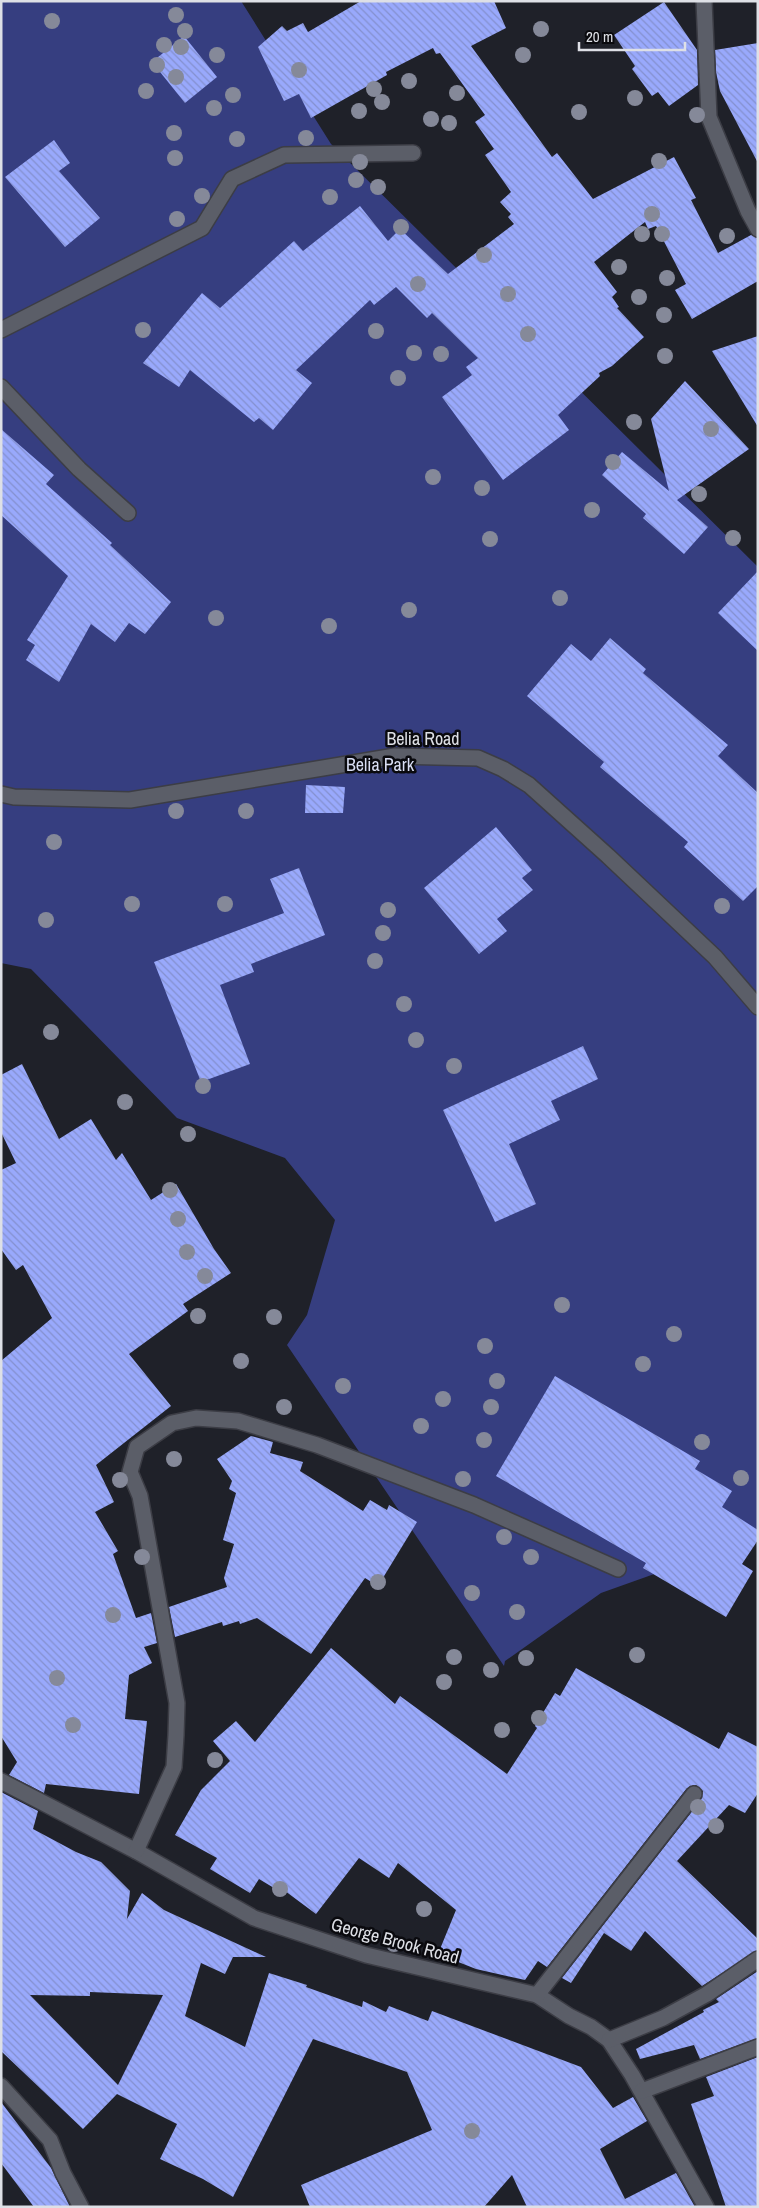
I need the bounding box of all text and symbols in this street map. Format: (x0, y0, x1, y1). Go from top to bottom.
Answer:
scale bar (579, 20, 685, 52)
text: 20 m (586, 26, 613, 47)
street label: Belia Road (386, 726, 460, 751)
park label: Belia Park (346, 752, 415, 777)
street label: George Brook Road (328, 1911, 462, 1970)

